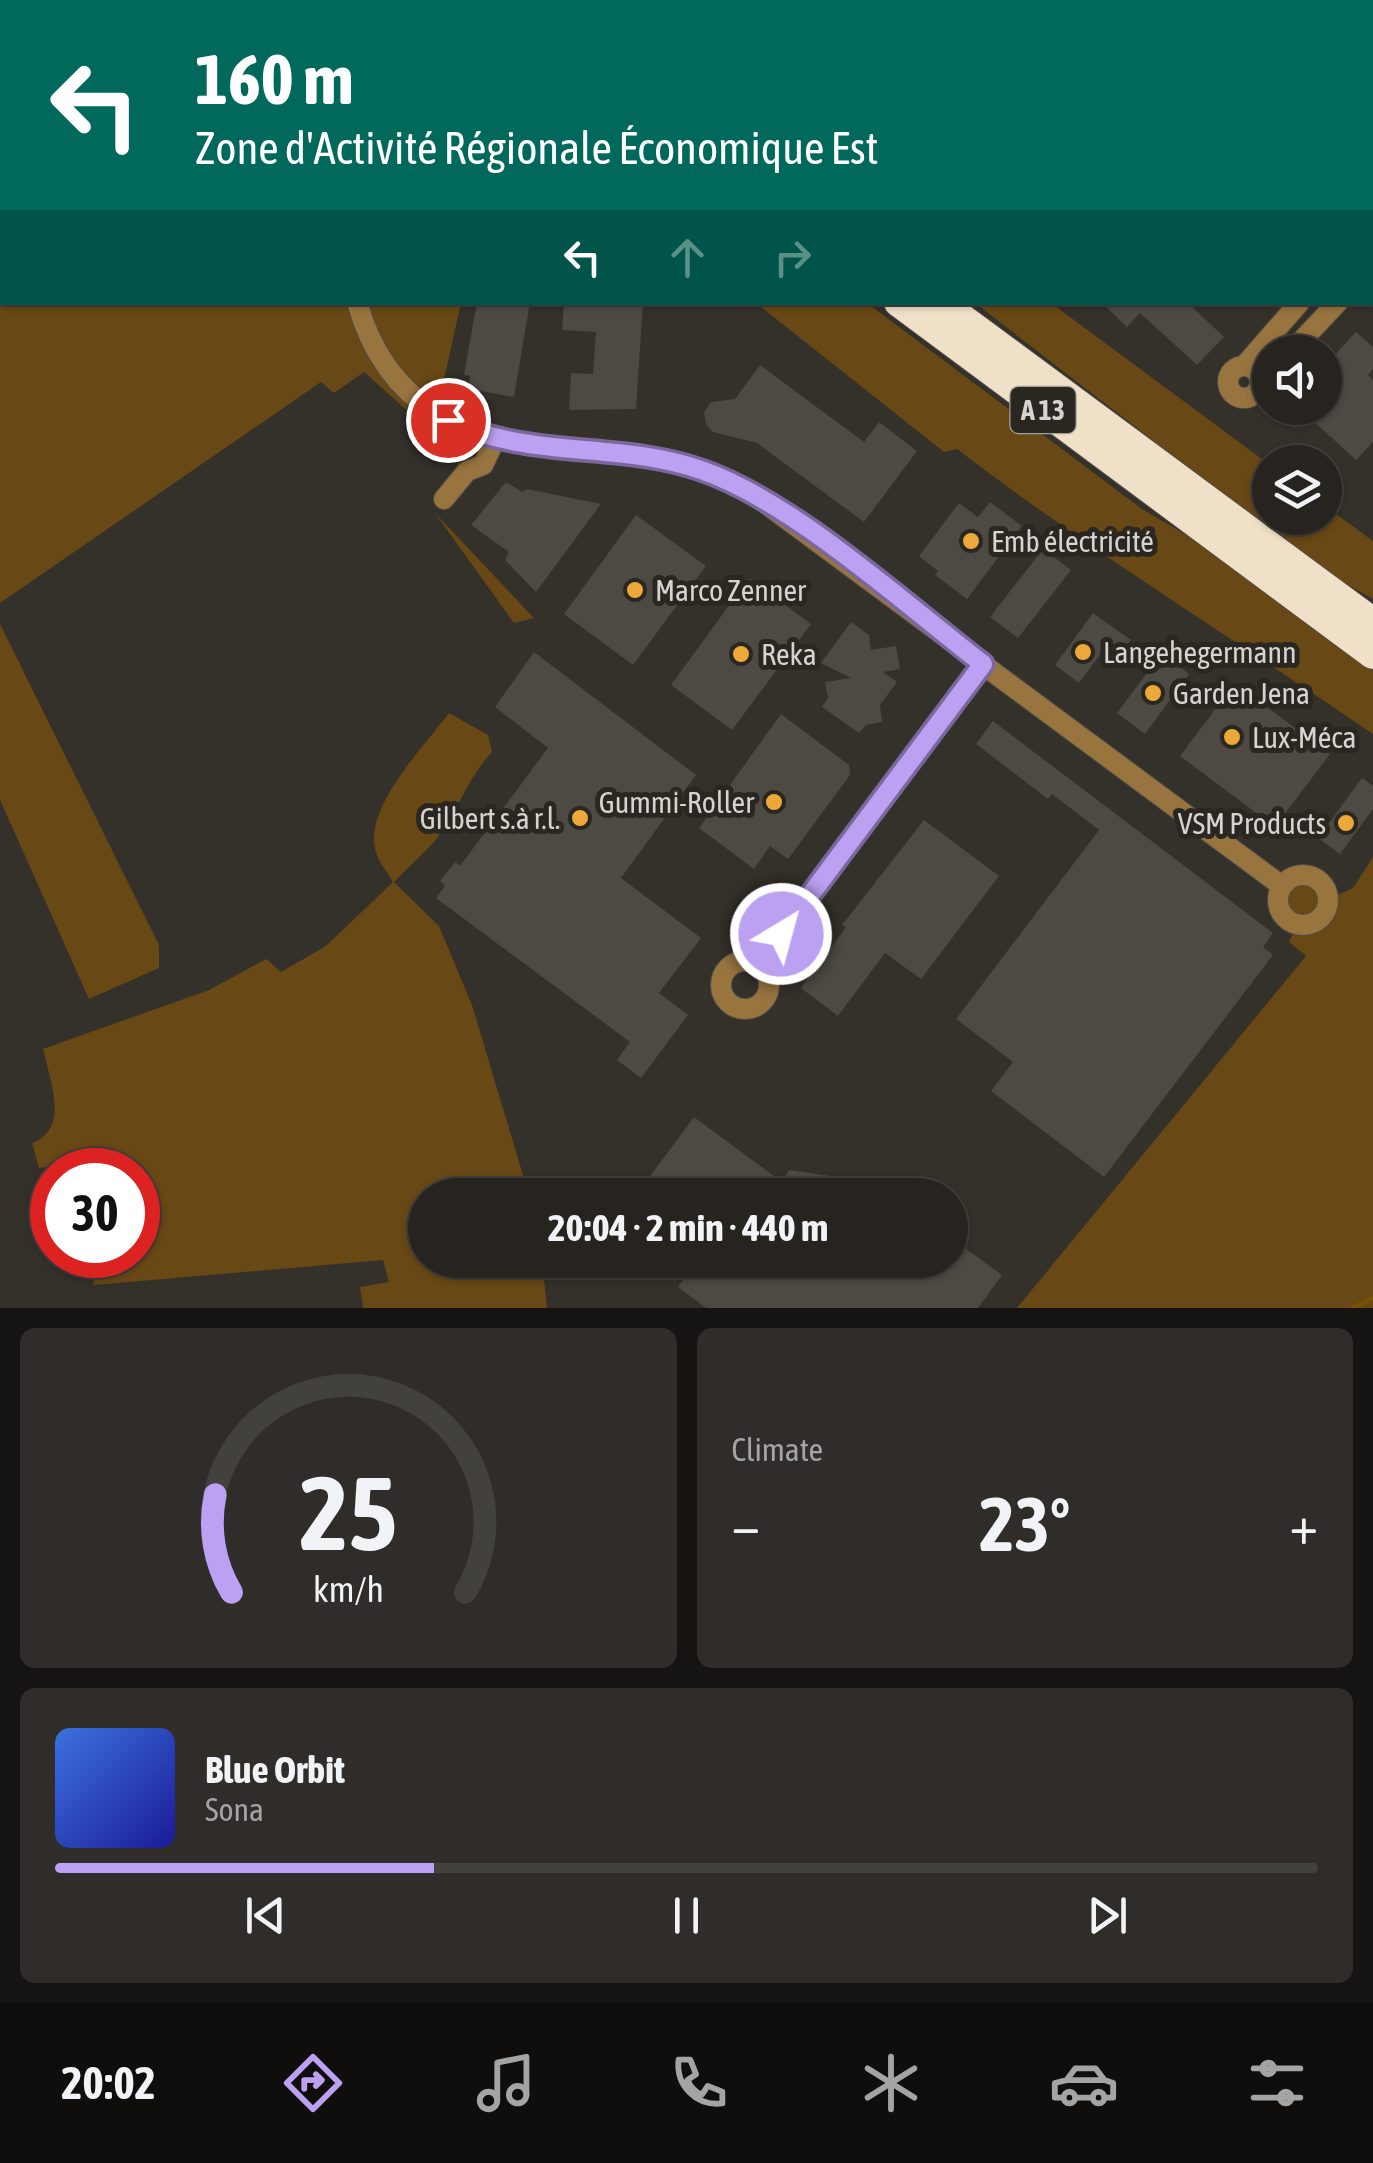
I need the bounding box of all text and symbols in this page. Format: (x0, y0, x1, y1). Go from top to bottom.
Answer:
text: 160 m (195, 39, 354, 119)
icon: left (30, 40, 160, 170)
text: Zone d'Activité Régionale Économique Est (195, 122, 879, 174)
icon: left (555, 230, 610, 285)
icon: ahead (660, 230, 715, 285)
icon: right (765, 230, 820, 285)
map controls (1252, 335, 1342, 535)
button: sound (1252, 335, 1342, 425)
pin (406, 378, 491, 463)
road number: A 13 (1010, 387, 1076, 433)
icon: arrive (421, 393, 476, 448)
button: layers (1252, 445, 1342, 535)
place label: Emb électricité (991, 524, 1154, 558)
marker: Emb électricité (960, 530, 982, 552)
place label: Marco Zenner (655, 573, 807, 607)
marker: Marco Zenner (624, 579, 646, 601)
place label: Langehegermann (1103, 635, 1297, 669)
place label: Reka (761, 637, 817, 671)
marker: Langehegermann (1072, 641, 1094, 663)
marker: Reka (730, 643, 752, 665)
place label: Garden Jena (1173, 676, 1310, 710)
marker: Garden Jena (1142, 682, 1164, 704)
place label: Lux-Méca (1252, 720, 1356, 754)
marker: Lux-Méca (1221, 726, 1243, 748)
place label: Gummi-Roller (599, 785, 755, 819)
marker: Gummi-Roller (763, 791, 785, 813)
place label: Gilbert s.à r.l. (420, 801, 560, 835)
place label: VSM Products (1178, 806, 1326, 840)
marker: Gilbert s.à r.l. (569, 807, 591, 829)
marker: VSM Products (1335, 812, 1357, 834)
position arrow (729, 882, 833, 986)
speed limit sign: 30 (30, 1148, 160, 1278)
text: 20:04 · 2 min · 440 m (548, 1206, 828, 1249)
text: Climate (732, 1431, 823, 1468)
text: 25 (299, 1453, 397, 1572)
text: 23° (979, 1481, 1070, 1567)
text: − (732, 1493, 760, 1556)
text: + (1289, 1493, 1318, 1556)
text: km/h (313, 1569, 384, 1610)
text: Blue Orbit (205, 1748, 345, 1791)
text: Sona (205, 1791, 264, 1828)
icon: previous (238, 1888, 293, 1943)
icon: pause (659, 1888, 714, 1943)
icon: next (1080, 1888, 1135, 1943)
icon: directions (278, 2048, 348, 2118)
icon: music (471, 2048, 541, 2118)
icon: phone (664, 2048, 734, 2118)
icon: climate (856, 2048, 926, 2118)
icon: car (1049, 2048, 1119, 2118)
icon: filters (1242, 2048, 1312, 2118)
text: 20:02 (61, 2057, 156, 2109)

